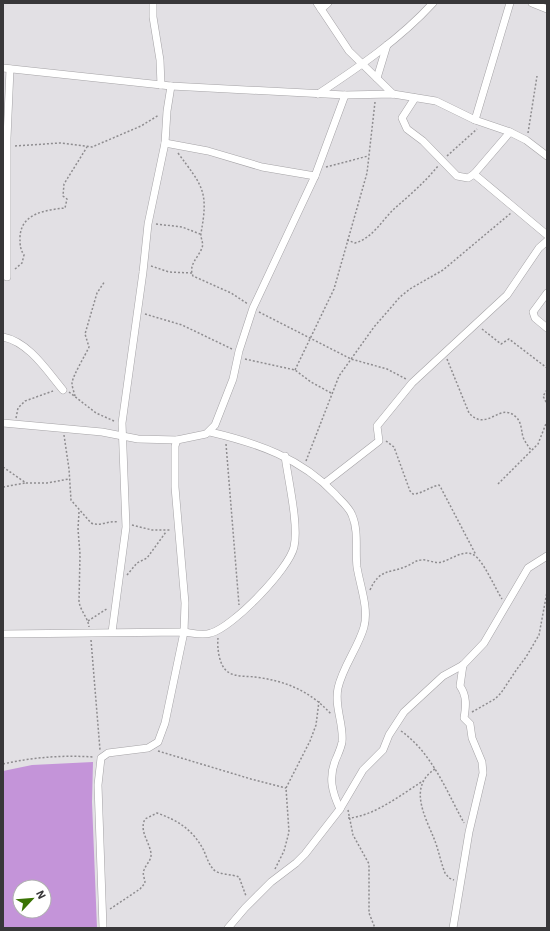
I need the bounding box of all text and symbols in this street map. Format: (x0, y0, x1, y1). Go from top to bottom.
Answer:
north arrow (12, 879, 52, 919)
text: N (33, 888, 49, 901)

